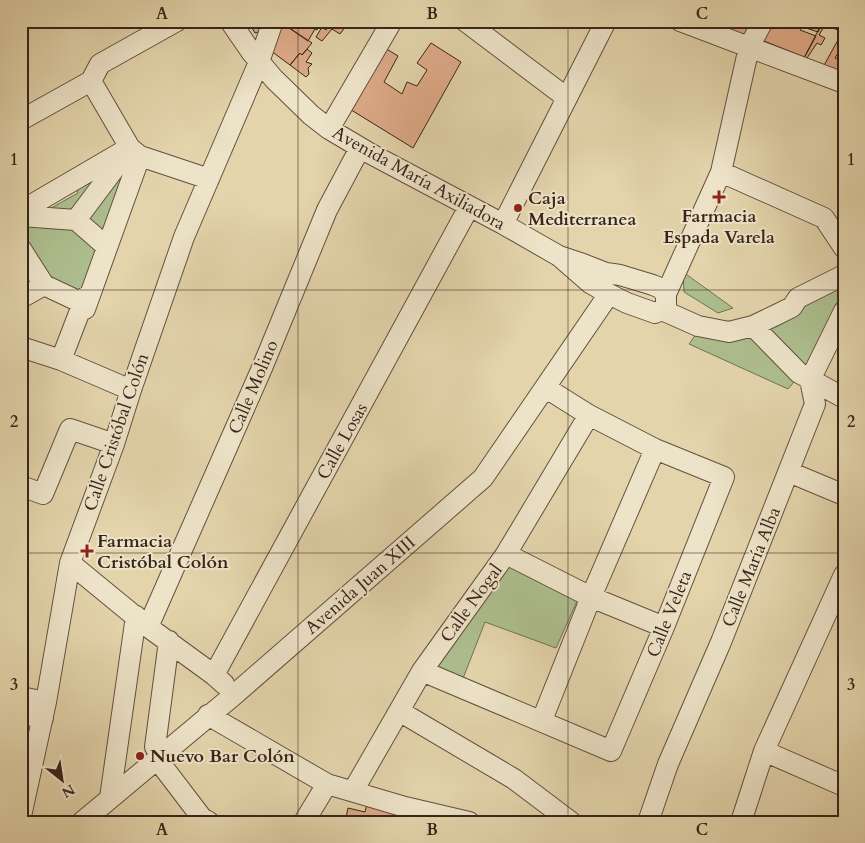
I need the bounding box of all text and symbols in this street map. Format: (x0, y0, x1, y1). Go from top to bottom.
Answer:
text: A (156, 3, 168, 25)
text: B (426, 3, 438, 25)
text: C (696, 3, 708, 25)
street label: Avenida María Axiliadora (328, 120, 510, 237)
text: 1 (10, 149, 18, 171)
text: 1 (847, 149, 855, 171)
place label: Caja Mediterranea (528, 186, 636, 232)
marker: Farmacia Espada Varela (713, 191, 725, 203)
marker: Caja Mediterranea (512, 202, 524, 214)
place label: Farmacia Espada Varela (663, 204, 775, 250)
street label: Calle Molino (222, 336, 285, 438)
street label: Calle Cristóbal Colón (78, 349, 155, 514)
street label: Calle Losas (311, 398, 374, 484)
text: 2 (10, 411, 18, 433)
text: 2 (847, 411, 855, 433)
street label: Calle María Alba (716, 503, 787, 631)
place label: Farmacia Cristóbal Colón (97, 529, 229, 575)
street label: Avenida Juan XIII (300, 530, 421, 640)
marker: Farmacia Cristóbal Colón (81, 545, 93, 557)
street label: Calle Nogal (434, 559, 509, 648)
street label: Calle Veleta (641, 567, 698, 661)
text: 3 (10, 674, 18, 696)
text: 3 (847, 674, 855, 696)
place label: Nuevo Bar Colón (150, 744, 295, 769)
marker: Nuevo Bar Colón (134, 750, 146, 762)
north arrow (38, 756, 88, 806)
text: N (58, 780, 78, 802)
text: A (156, 819, 168, 841)
text: B (426, 819, 438, 841)
text: C (696, 819, 708, 841)

